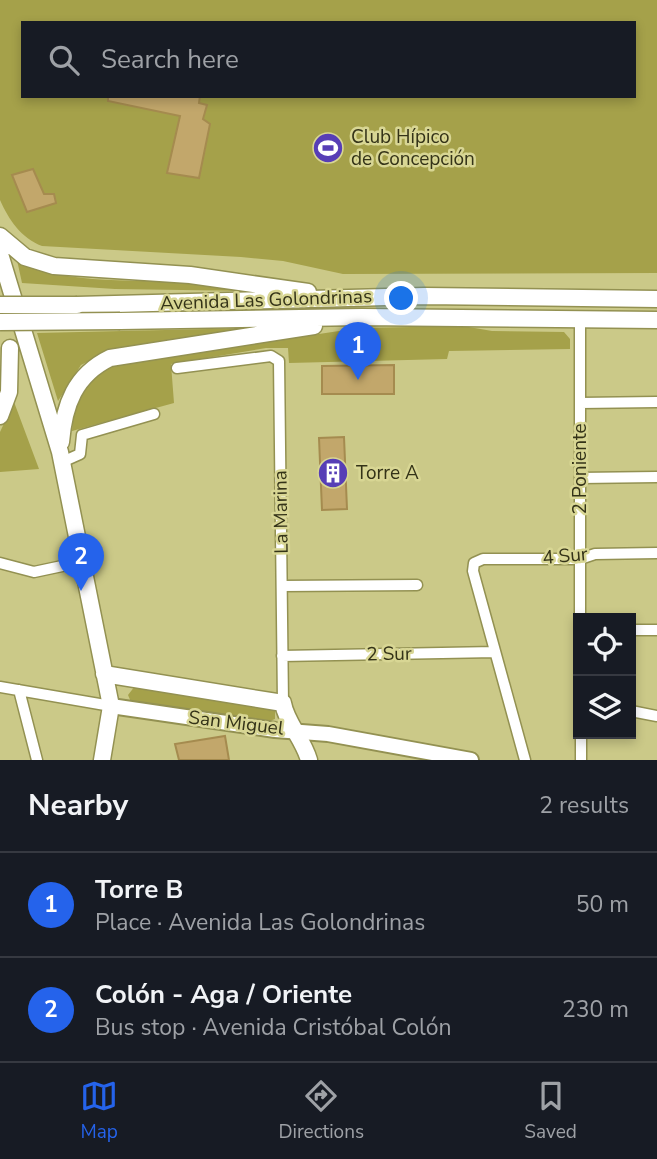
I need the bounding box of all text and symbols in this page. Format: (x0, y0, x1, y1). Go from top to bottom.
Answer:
search box (21, 21, 636, 98)
icon: search (45, 41, 83, 79)
text: Search here (101, 42, 239, 77)
place label: Club Hípico de Concepción (351, 124, 475, 172)
sports icon: Club Hípico de Concepción (311, 131, 345, 165)
your location (384, 281, 418, 315)
street label: Avenida Las Golondrinas (159, 283, 373, 317)
pin: 1 (335, 322, 381, 380)
street label: 2 Poniente (567, 423, 593, 515)
building icon: Torre A (316, 456, 350, 490)
place label: Torre A (356, 460, 419, 486)
street label: La Marina (267, 470, 295, 554)
pin: 2 (58, 533, 104, 591)
street label: 4 Sur (541, 541, 589, 571)
map controls (573, 613, 636, 739)
button: locate (573, 613, 636, 676)
street label: 2 Sur (366, 641, 412, 667)
button: layers (573, 676, 636, 739)
street label: San Miguel (187, 704, 285, 742)
text: Nearby (28, 785, 128, 826)
text: 2 results (539, 790, 629, 821)
text: Torre B (95, 872, 183, 907)
text: 1 (44, 889, 58, 920)
text: 50 m (576, 889, 629, 920)
text: Place · Avenida Las Golondrinas (95, 907, 425, 938)
text: Colón - Aga / Oriente (95, 977, 352, 1012)
text: 2 (44, 994, 58, 1025)
text: 230 m (562, 994, 629, 1025)
text: Bus stop · Avenida Cristóbal Colón (95, 1012, 452, 1043)
tab: Map (80, 1077, 118, 1145)
tab: Directions (278, 1077, 364, 1145)
tab: Saved (524, 1077, 577, 1145)

